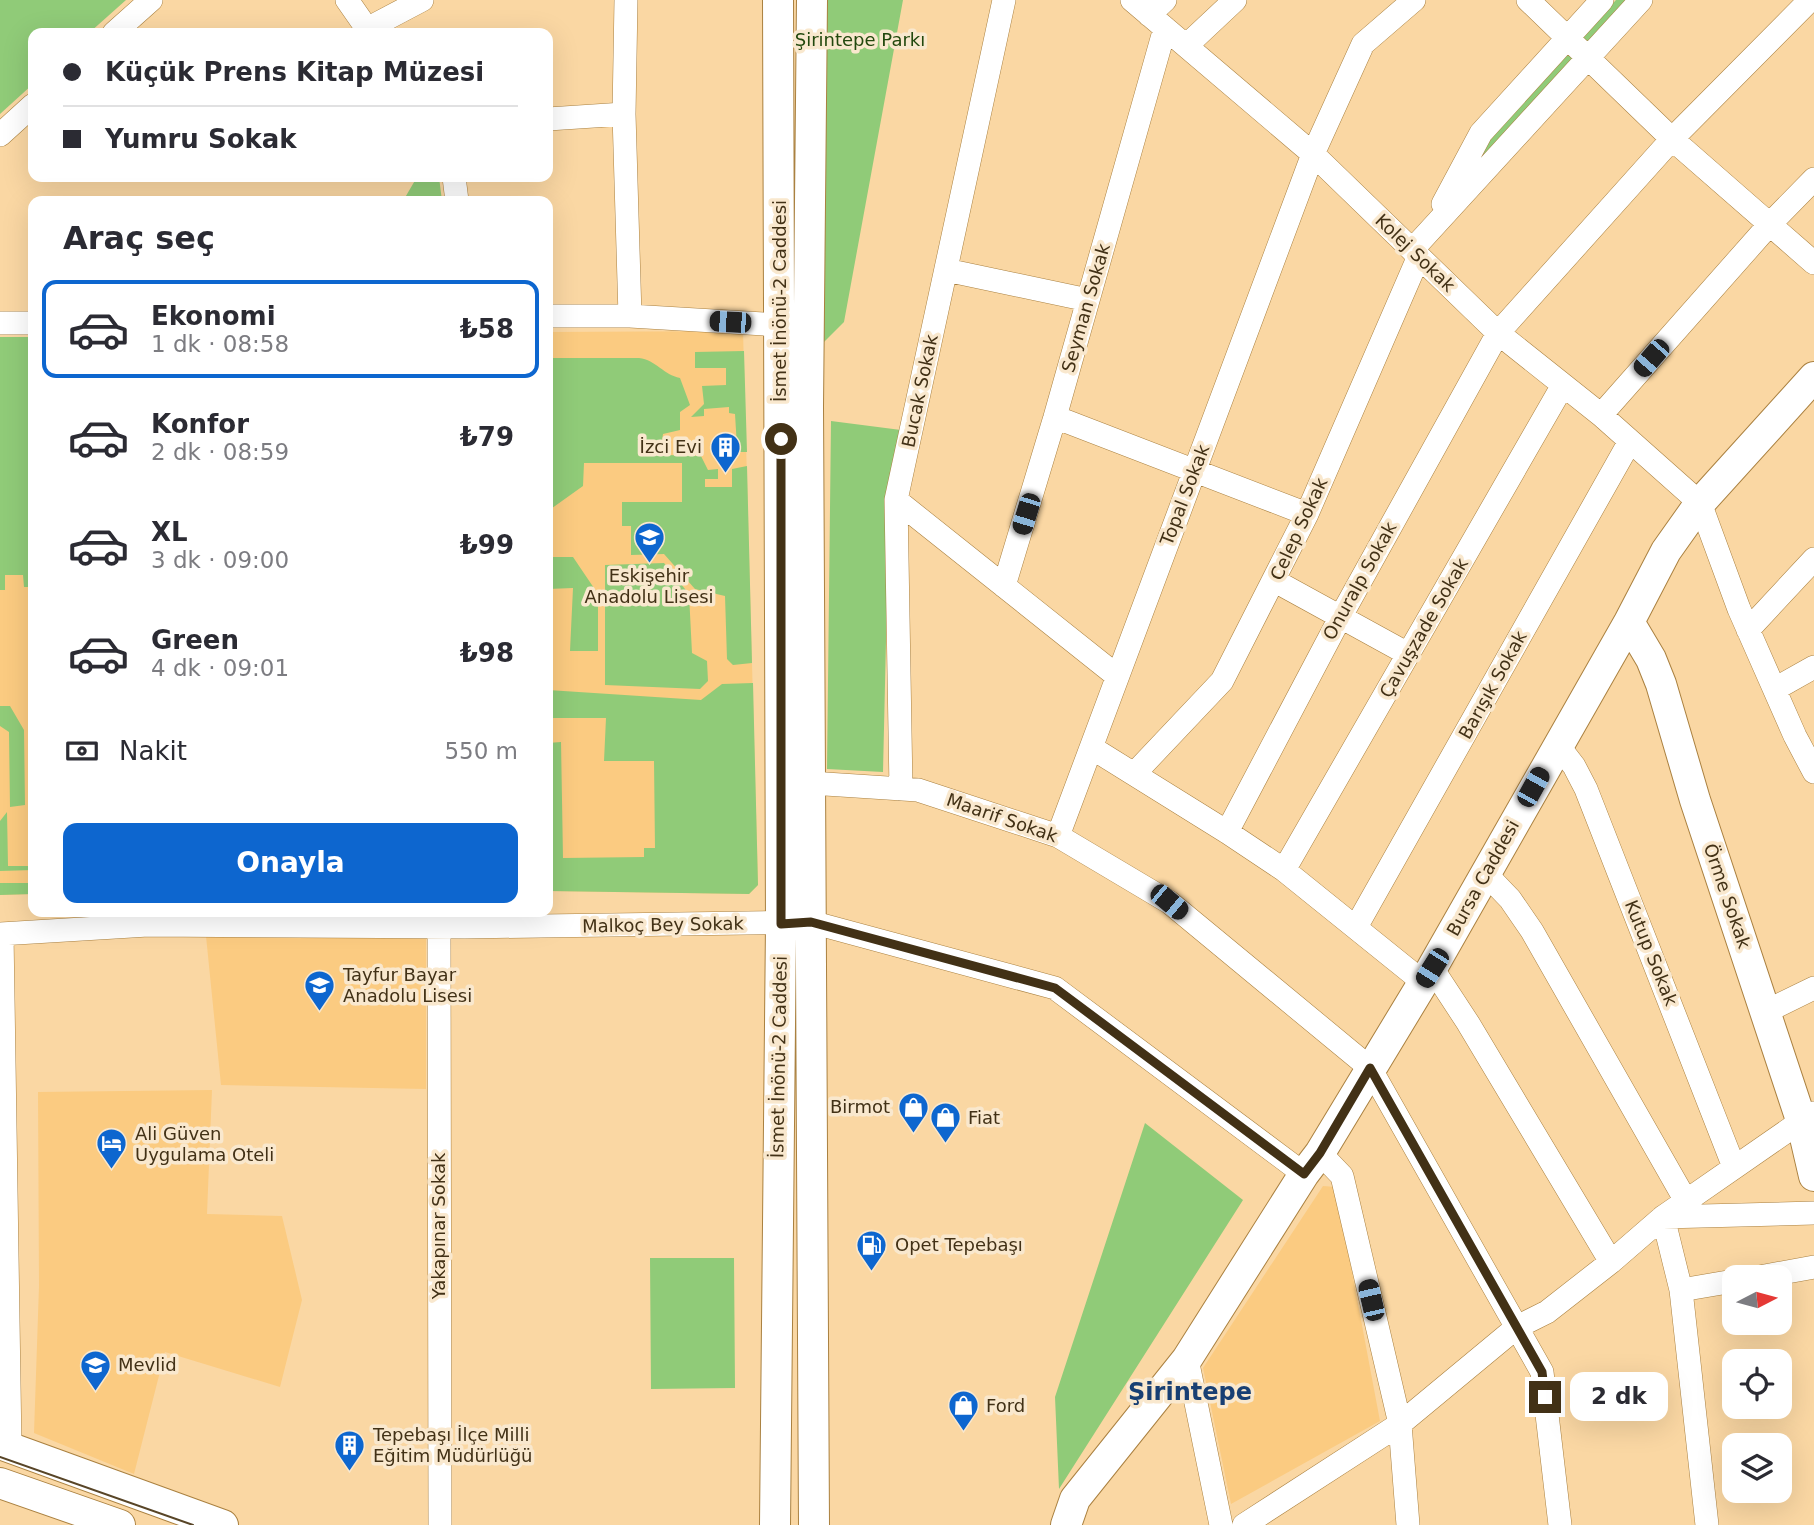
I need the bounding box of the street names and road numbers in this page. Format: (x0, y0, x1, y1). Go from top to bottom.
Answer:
street label: İsmet İnönü-2 Caddesi (769, 200, 790, 402)
street label: Kolej Sokak (1371, 209, 1460, 296)
street label: Seyman Sokak (1057, 241, 1114, 375)
street label: Bucak Sokak (897, 332, 942, 449)
street label: Topal Sokak (1155, 441, 1214, 549)
street label: Celep Sokak (1266, 474, 1332, 583)
street label: Onuralp Sokak (1318, 518, 1401, 643)
street label: Çavuşzade Sokak (1375, 554, 1472, 701)
street label: Barışık Sokak (1454, 627, 1531, 742)
street label: Maarif Sokak (944, 789, 1061, 847)
street label: Bursa Caddesi (1442, 816, 1523, 939)
street label: Örme Sokak (1700, 841, 1755, 952)
street label: Kutup Sokak (1621, 897, 1682, 1009)
street label: Malkoç Bey Sokak (582, 913, 745, 936)
street label: İsmet İnönü-2 Caddesi (766, 956, 791, 1158)
street label: Yakapınar Sokak (428, 1152, 449, 1300)

